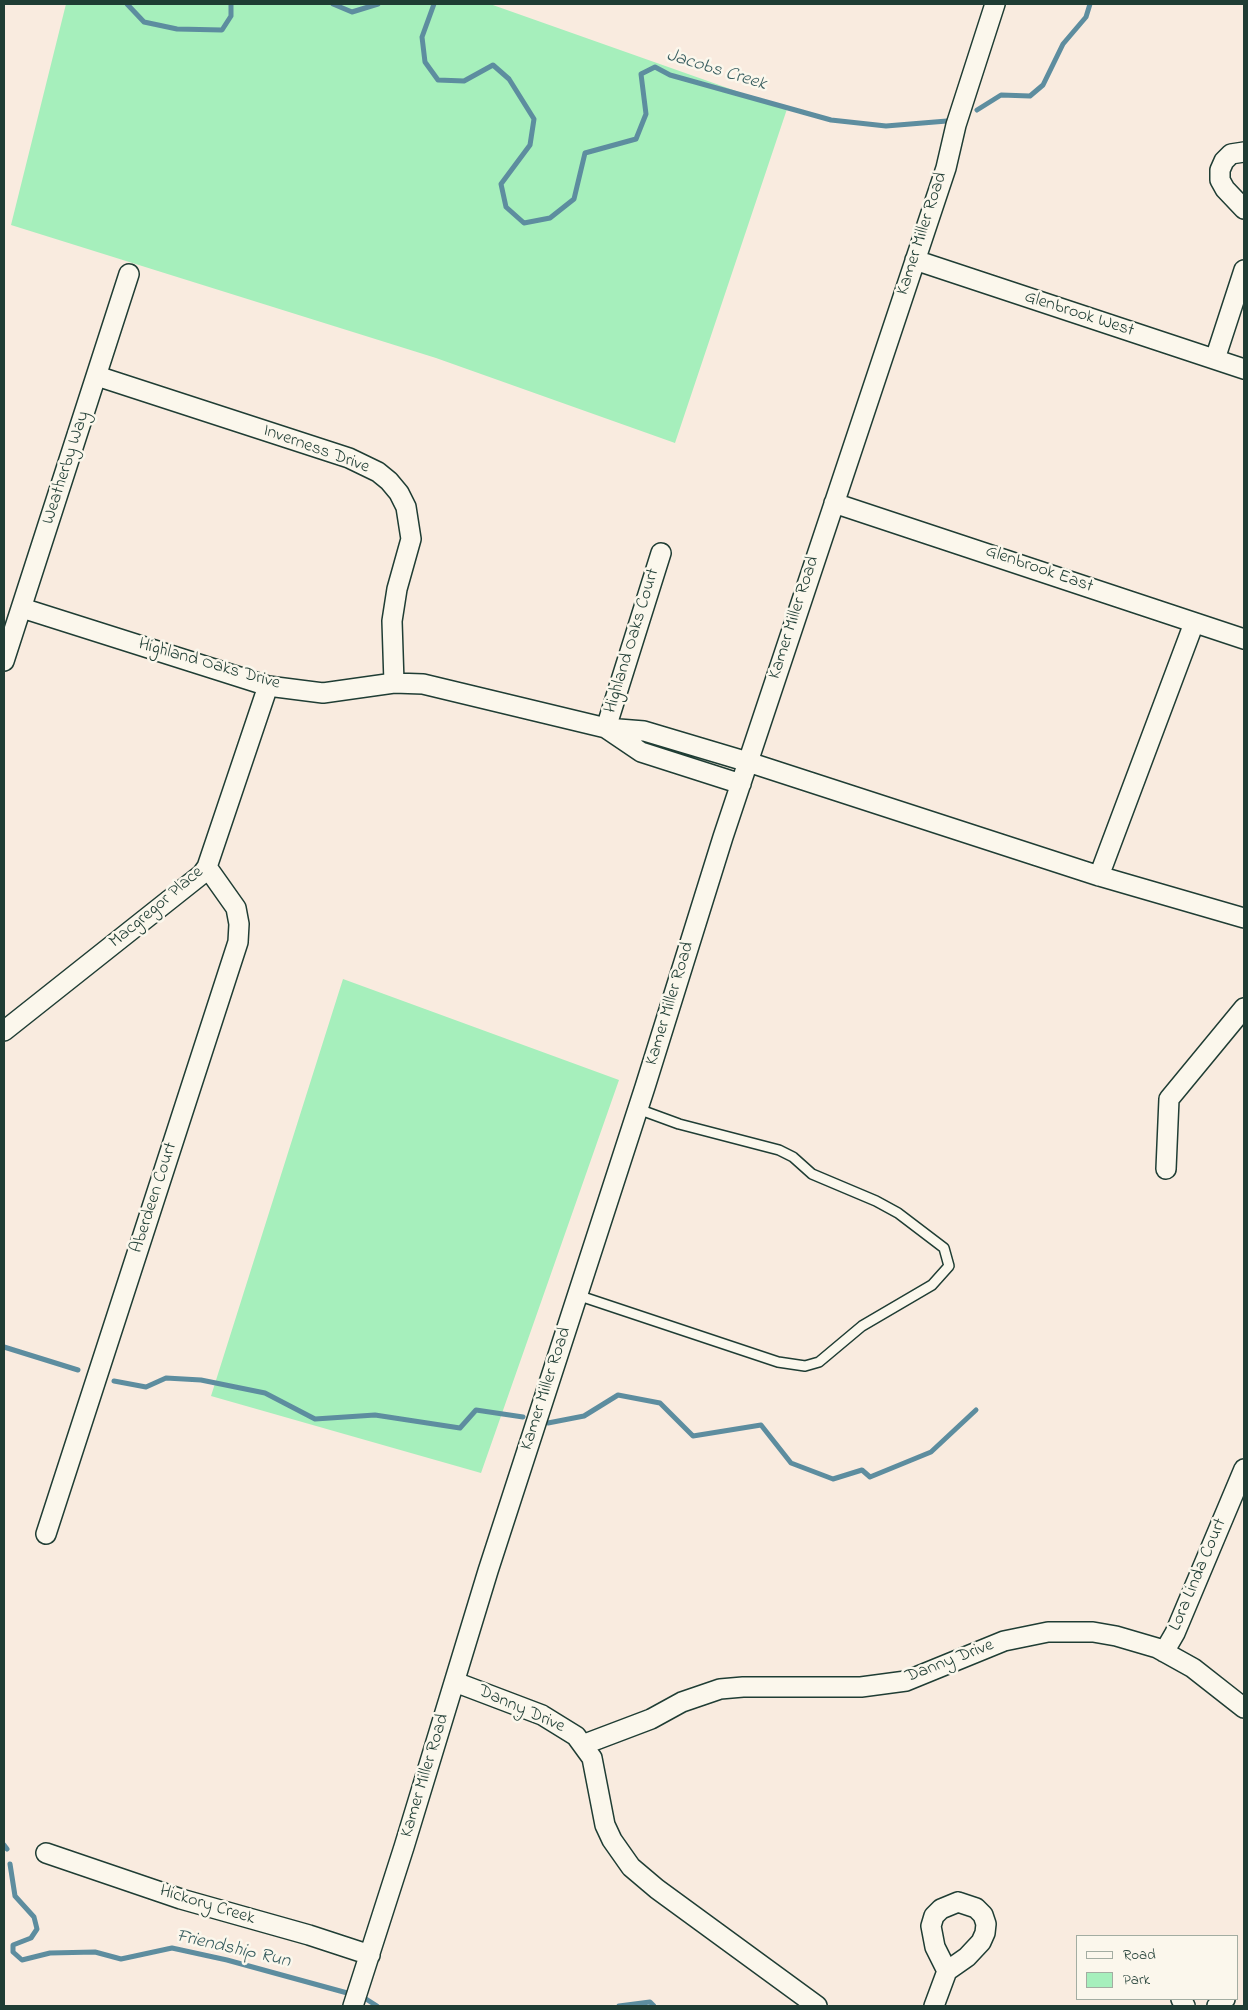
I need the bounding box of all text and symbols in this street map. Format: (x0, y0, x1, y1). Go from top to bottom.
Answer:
water label: Jacobs Creek (663, 45, 769, 97)
street label: Kamer Miller Road (893, 170, 953, 298)
street label: Glenbrook West (1021, 287, 1137, 343)
street label: Weatherby Way (39, 409, 95, 527)
street label: Inverness Drive (260, 421, 372, 479)
street label: Glenbrook East (982, 541, 1096, 599)
street label: Kamer Miller Road (765, 554, 825, 682)
street label: Highland Oaks Court (601, 566, 665, 716)
street label: Highland Oaks Drive (136, 634, 282, 696)
street label: Macgregor Place (106, 862, 208, 954)
street label: Kamer Miller Road (642, 940, 700, 1068)
street label: Aberdeen Court (127, 1140, 183, 1256)
street label: Kamer Miller Road (517, 1325, 577, 1453)
street label: Lora Linda Court (1166, 1516, 1232, 1634)
street label: Danny Drive (903, 1635, 997, 1689)
street label: Danny Drive (474, 1681, 568, 1739)
street label: Kamer Miller Road (397, 1712, 455, 1840)
street label: Hickory Creek (157, 1881, 257, 1931)
water label: Friendship Run (174, 1926, 292, 1974)
legend (1076, 1935, 1238, 2000)
text: Road (1123, 1944, 1156, 1966)
text: Park (1123, 1969, 1150, 1991)

